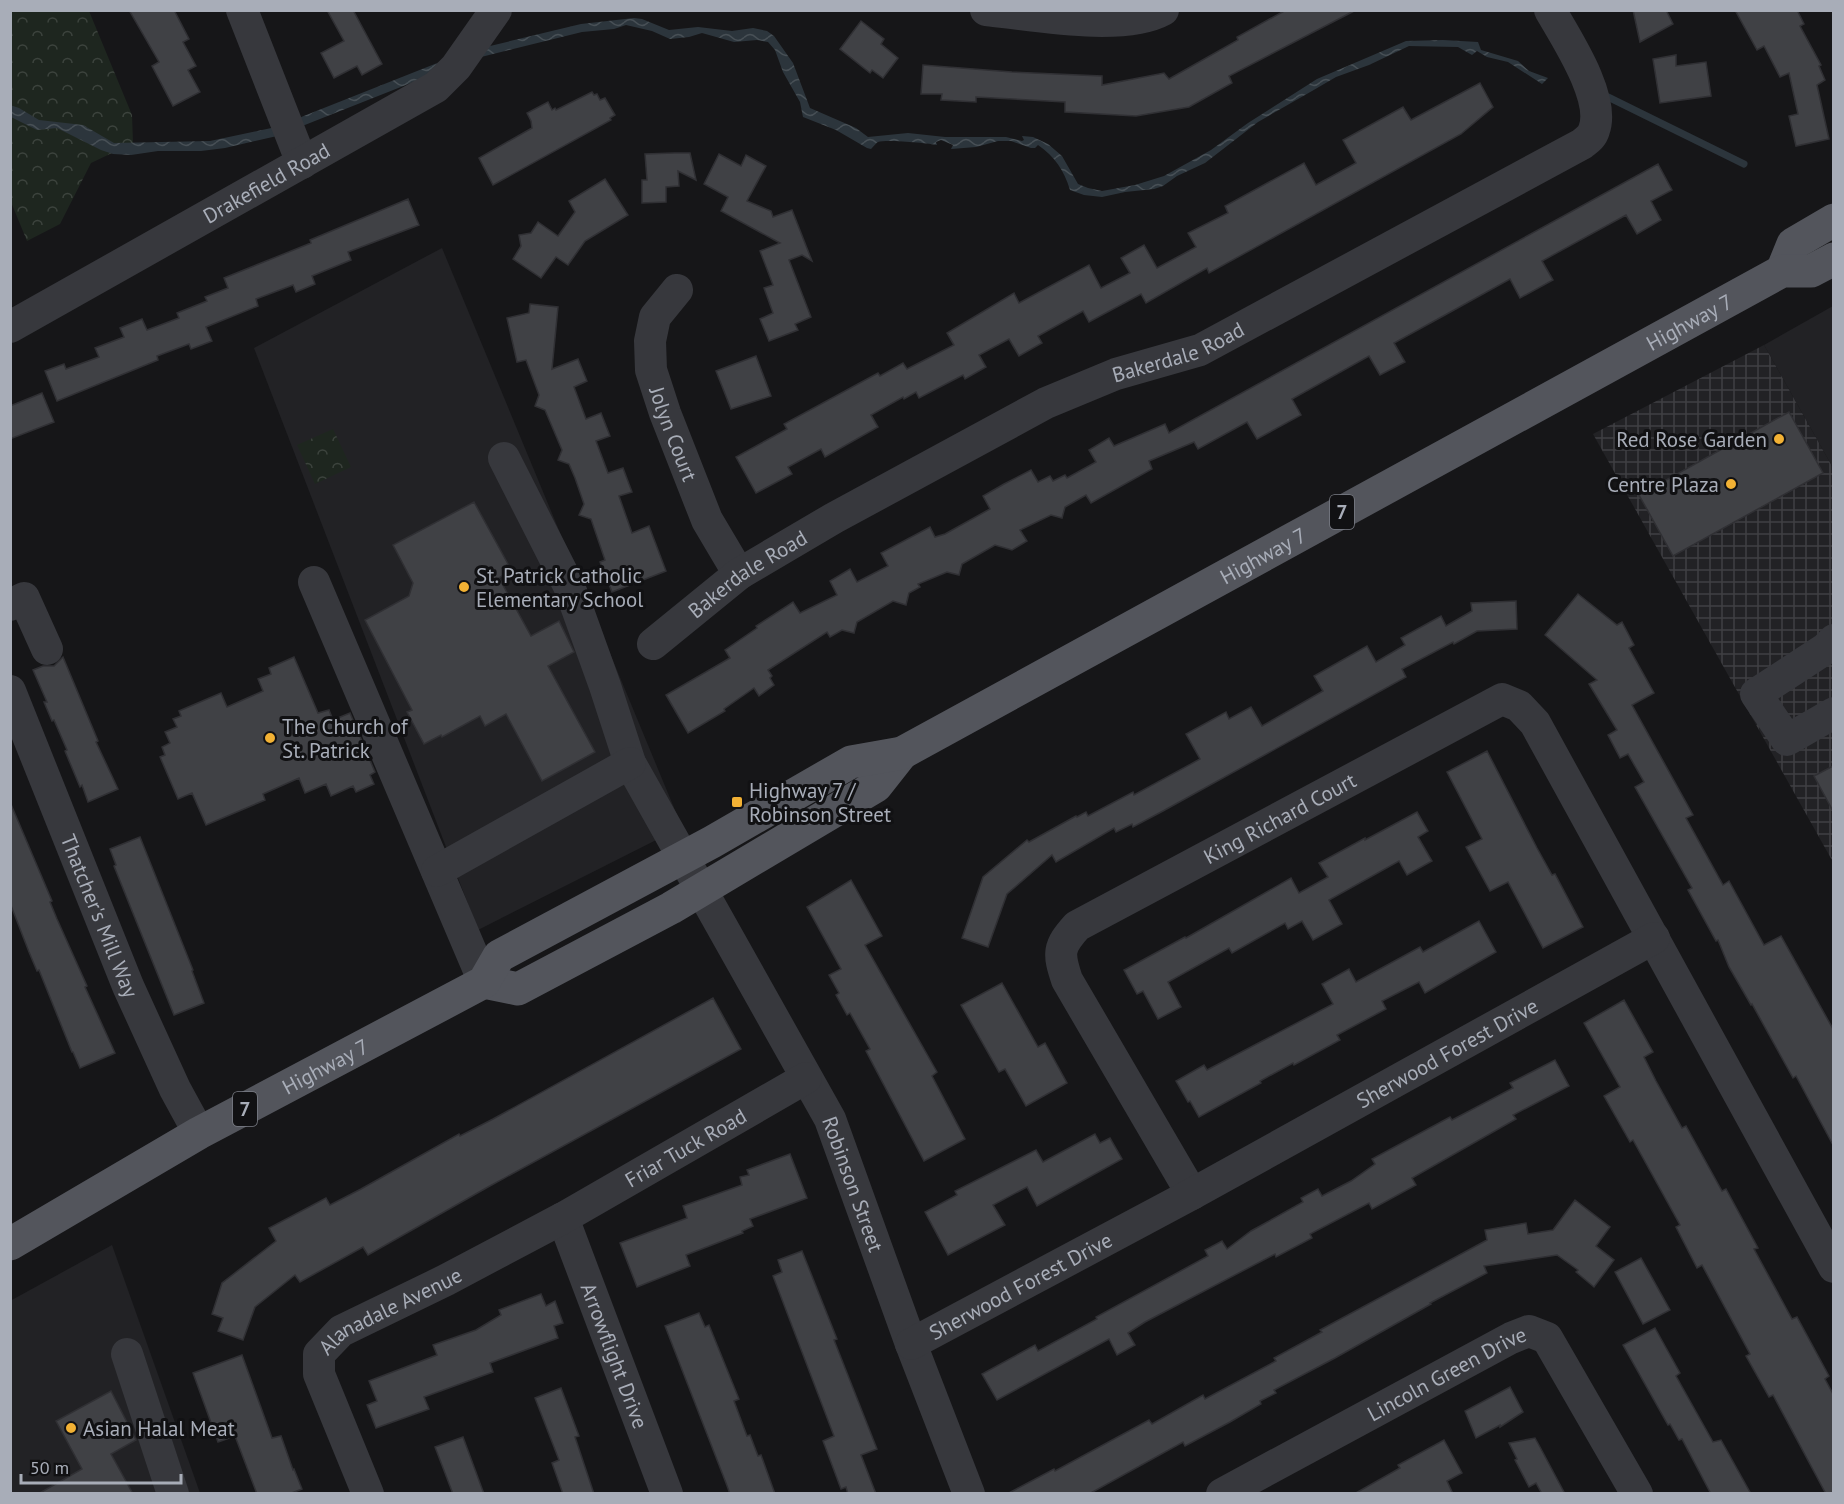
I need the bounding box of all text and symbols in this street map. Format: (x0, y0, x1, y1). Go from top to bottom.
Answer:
street label: Drakefield Road (198, 136, 334, 229)
street label: Highway 7 (1641, 287, 1737, 356)
street label: Bakerdale Road (1109, 315, 1249, 388)
street label: Jolyn Court (643, 382, 704, 485)
place label: Red Rose Garden (1616, 426, 1767, 453)
marker: Red Rose Garden (1772, 432, 1786, 446)
place label: Centre Plaza (1607, 471, 1719, 498)
marker: Centre Plaza (1724, 477, 1738, 491)
road number: 7 (1330, 495, 1354, 529)
street label: Highway 7 (1215, 521, 1311, 590)
street label: Bakerdale Road (682, 523, 812, 624)
place label: St. Patrick Catholic Elementary School (476, 562, 643, 613)
marker: St. Patrick Catholic Elementary School (457, 580, 471, 594)
place label: The Church of St. Patrick (282, 713, 409, 764)
marker: The Church of St. Patrick (263, 731, 277, 745)
street label: King Richard Court (1199, 766, 1360, 870)
place label: Highway 7 / Robinson Street (749, 777, 891, 828)
marker: Highway 7 / Robinson Street (730, 795, 744, 809)
street label: Thatcher's Mill Way (55, 830, 145, 1002)
street label: Sherwood Forest Drive (1351, 992, 1543, 1114)
street label: Highway 7 (277, 1032, 373, 1100)
road number: 7 (233, 1092, 257, 1126)
street label: Friar Tuck Road (620, 1102, 751, 1193)
street label: Robinson Street (817, 1112, 890, 1255)
street label: Sherwood Forest Drive (924, 1226, 1117, 1345)
street label: Alanadale Avenue (312, 1261, 466, 1360)
street label: Arrowflight Drive (575, 1279, 655, 1432)
street label: Lincoln Green Drive (1362, 1320, 1530, 1427)
place label: Asian Halal Meat (83, 1415, 235, 1442)
marker: Asian Halal Meat (64, 1421, 78, 1435)
scale bar (21, 1447, 182, 1485)
text: 50 m (30, 1456, 69, 1479)

